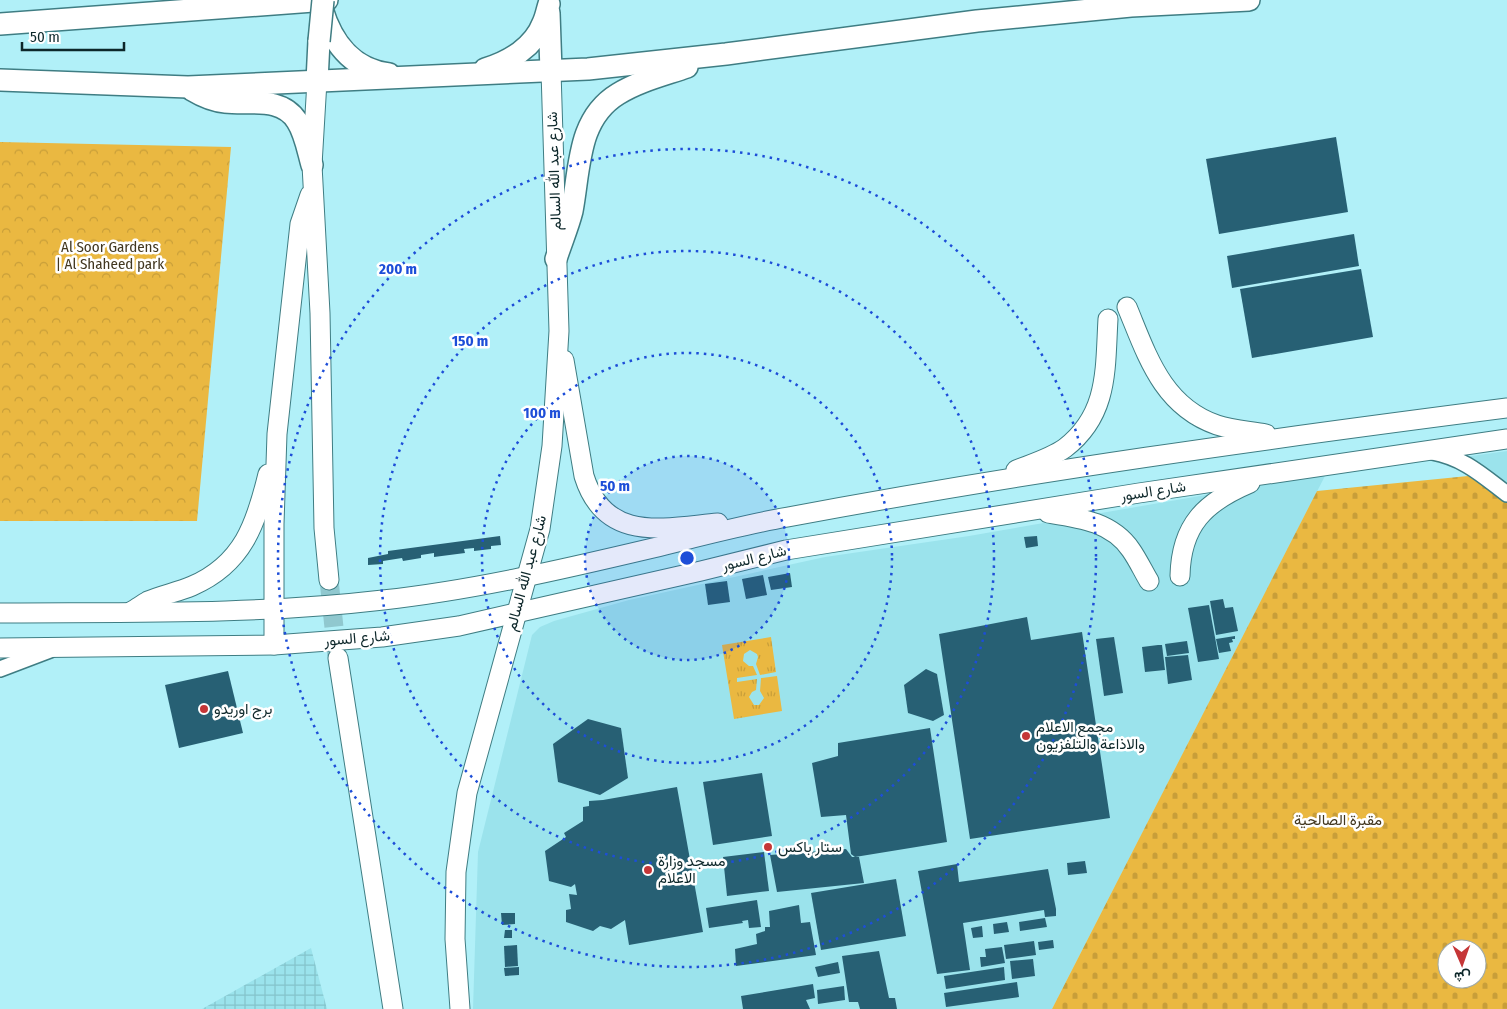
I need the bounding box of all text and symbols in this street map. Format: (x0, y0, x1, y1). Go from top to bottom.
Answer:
scale bar (22, 20, 125, 52)
text: 50 m (30, 28, 60, 46)
street label: شارع عبد الله السالم (543, 111, 567, 231)
park label: Al Soor Gardens | Al Shaheed park (56, 238, 164, 273)
text: 200 m (378, 260, 417, 278)
text: 150 m (452, 332, 488, 350)
text: 100 m (523, 404, 561, 422)
text: 50 m (600, 477, 630, 495)
street label: شارع السور (1118, 477, 1187, 507)
street label: شارع عبد الله السالم (502, 513, 552, 633)
street label: شارع السور (719, 541, 789, 577)
centre of rings (678, 549, 696, 567)
street label: شارع السور (322, 626, 391, 652)
place label: برج اوريدو (214, 700, 272, 720)
marker: برج اوريدو (198, 703, 210, 715)
place label: مجمع الاعلام والاذاعة والتلفزيون (1036, 718, 1145, 753)
marker: مجمع الاعلام والاذاعة والتلفزيون (1020, 730, 1032, 742)
park label: مقبرة الصالحية (1294, 811, 1382, 829)
place label: ستار باكس (778, 838, 842, 857)
marker: ستار باكس (762, 841, 774, 853)
place label: مسجد وزارة الاعلام (658, 852, 726, 888)
marker: مسجد وزارة الاعلام (642, 864, 654, 876)
north arrow (1437, 939, 1487, 989)
text: ش (1454, 968, 1471, 985)

